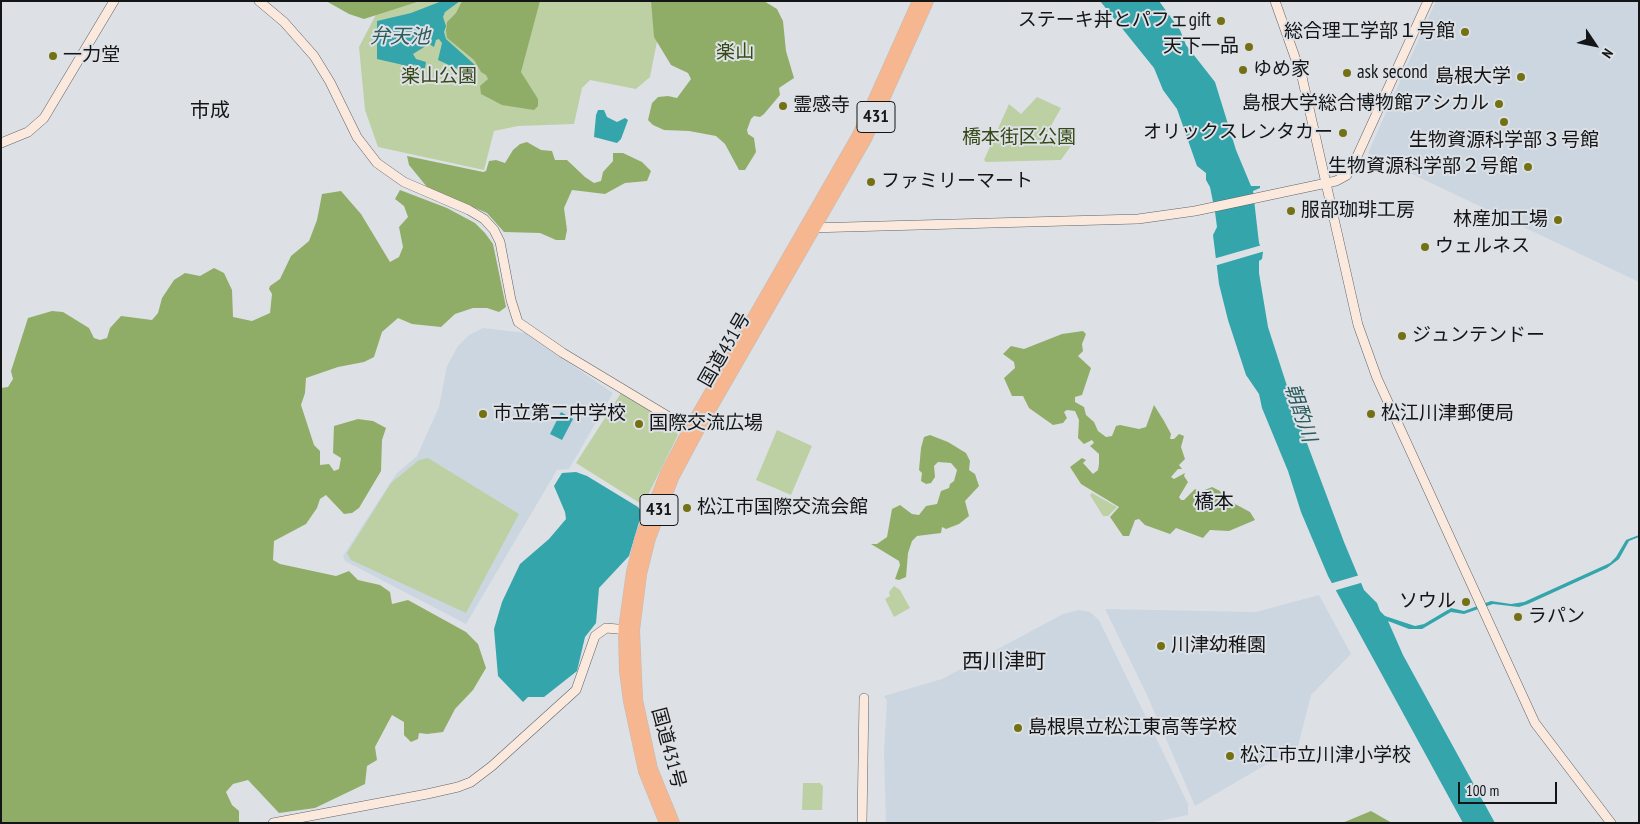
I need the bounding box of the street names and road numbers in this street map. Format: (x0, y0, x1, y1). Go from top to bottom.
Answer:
road number: 431 (857, 101, 895, 132)
street label: 国道431号 (694, 309, 756, 391)
road number: 431 (640, 494, 678, 526)
street label: 国道431号 (646, 705, 690, 791)

